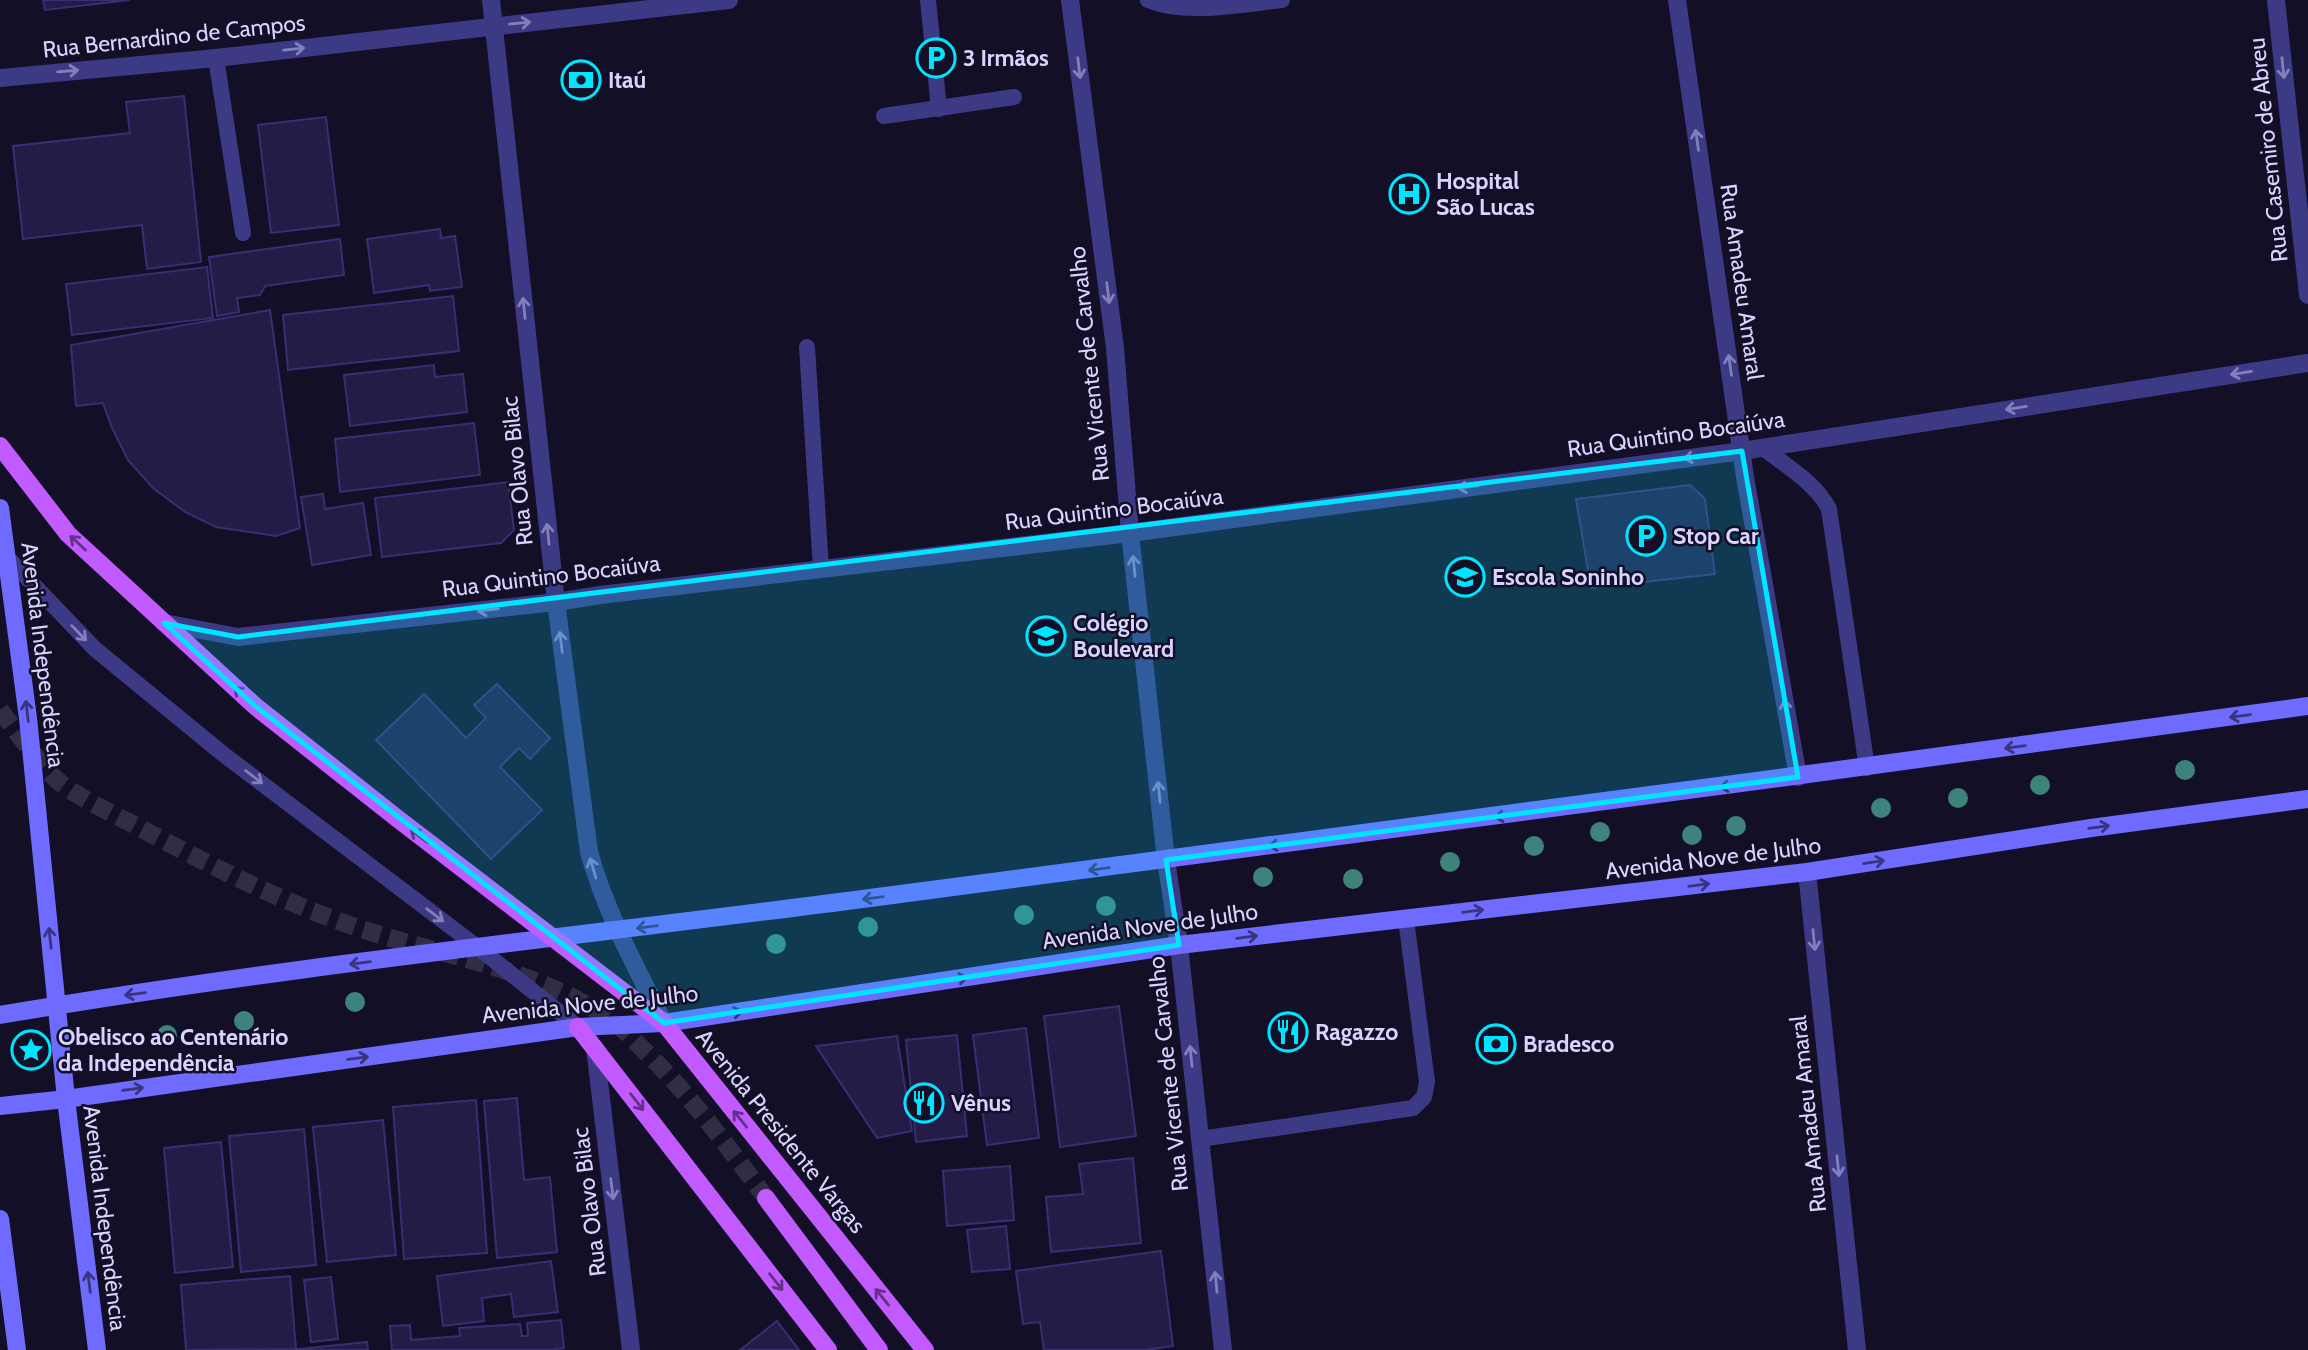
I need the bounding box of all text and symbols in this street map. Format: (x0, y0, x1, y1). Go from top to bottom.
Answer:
street label: Rua Bernardino de Campos (41, 8, 307, 64)
one-way arrow (509, 17, 531, 30)
street label: Rua Casemiro de Abreu (2242, 36, 2294, 264)
parking icon: 3 Irmãos (915, 37, 957, 79)
one-way arrow (282, 42, 305, 55)
place label: 3 Irmãos (963, 44, 1049, 72)
one-way arrow (1072, 56, 1085, 79)
one-way arrow (2277, 56, 2290, 79)
bank icon: Itaú (560, 59, 602, 101)
one-way arrow (56, 65, 79, 78)
place label: Itaú (608, 66, 646, 94)
one-way arrow (1690, 129, 1703, 152)
place label: Hospital São Lucas (1436, 167, 1535, 221)
hospital icon: Hospital São Lucas (1388, 173, 1430, 215)
street label: Rua Amadeu Amaral (1714, 182, 1770, 383)
street label: Rua Vicente de Carvalho (1063, 245, 1115, 483)
one-way arrow (1102, 281, 1115, 304)
one-way arrow (517, 297, 530, 320)
one-way arrow (1723, 354, 1736, 377)
one-way arrow (2230, 367, 2252, 380)
street label: Rua Olavo Bilac (495, 395, 539, 547)
one-way arrow (2005, 402, 2028, 415)
street label: Rua Quintino Bocaiúva (1565, 405, 1787, 463)
one-way arrow (1683, 451, 1706, 464)
one-way arrow (1458, 481, 1480, 494)
street label: Rua Quintino Bocaiúva (1003, 482, 1225, 536)
parking icon: Stop Car (1625, 515, 1667, 557)
place label: Stop Car (1673, 522, 1759, 550)
one-way arrow (542, 523, 555, 546)
one-way arrow (69, 535, 87, 551)
street label: Avenida Independência (15, 541, 71, 769)
street label: Rua Quintino Bocaiúva (440, 549, 662, 603)
one-way arrow (1127, 555, 1140, 578)
school or university icon: Escola Soninho (1444, 556, 1486, 598)
place label: Escola Soninho (1492, 563, 1644, 591)
one-way arrow (477, 603, 500, 616)
place label: Colégio Boulevard (1073, 609, 1174, 663)
school or university icon: Colégio Boulevard (1025, 615, 1067, 657)
one-way arrow (70, 624, 87, 641)
one-way arrow (555, 632, 568, 654)
one-way arrow (233, 686, 251, 702)
one-way arrow (1779, 699, 1792, 722)
one-way arrow (21, 700, 34, 723)
one-way arrow (2230, 709, 2252, 722)
one-way arrow (2004, 741, 2027, 754)
one-way arrow (245, 770, 263, 785)
one-way arrow (1720, 780, 1742, 793)
one-way arrow (1152, 781, 1165, 804)
one-way arrow (1494, 809, 1517, 822)
one-way arrow (2087, 821, 2110, 834)
one-way arrow (411, 828, 429, 843)
street label: Avenida Nove de Julho (1603, 831, 1823, 885)
one-way arrow (1268, 839, 1291, 852)
one-way arrow (1863, 855, 1885, 868)
one-way arrow (586, 857, 599, 879)
one-way arrow (1088, 862, 1111, 875)
one-way arrow (1687, 878, 1710, 891)
one-way arrow (862, 892, 885, 905)
street label: Avenida Nove de Julho (1040, 897, 1260, 955)
one-way arrow (1461, 904, 1484, 917)
one-way arrow (426, 908, 444, 923)
one-way arrow (637, 921, 659, 934)
one-way arrow (43, 927, 56, 949)
one-way arrow (1808, 928, 1821, 951)
one-way arrow (1235, 931, 1258, 944)
street label: Rua Vicente de Carvalho (1142, 955, 1194, 1193)
one-way arrow (349, 956, 372, 969)
one-way arrow (945, 972, 968, 985)
street label: Avenida Nove de Julho (480, 979, 700, 1029)
one-way arrow (124, 988, 147, 1001)
one-way arrow (720, 1006, 743, 1019)
restaurant icon: Ragazzo (1267, 1011, 1309, 1053)
street label: Rua Amadeu Amaral (1784, 1014, 1832, 1214)
place label: Ragazzo (1315, 1018, 1398, 1046)
place label: Obelisco ao Centenário da Independência (58, 1023, 288, 1077)
street label: Avenida Presidente Vargas (690, 1023, 872, 1239)
bank icon: Bradesco (1475, 1023, 1517, 1065)
place icon: Obelisco ao Centenário da Independência (10, 1029, 52, 1071)
place label: Bradesco (1523, 1030, 1614, 1058)
one-way arrow (1184, 1045, 1197, 1068)
one-way arrow (347, 1051, 369, 1064)
restaurant icon: Vênus (903, 1082, 945, 1124)
one-way arrow (121, 1083, 144, 1096)
place label: Vênus (951, 1089, 1011, 1117)
one-way arrow (629, 1092, 644, 1111)
street label: Avenida Independência (77, 1104, 133, 1332)
one-way arrow (733, 1110, 748, 1128)
street label: Rua Olavo Bilac (566, 1126, 612, 1278)
one-way arrow (1832, 1154, 1845, 1177)
one-way arrow (606, 1177, 619, 1199)
one-way arrow (82, 1271, 95, 1294)
one-way arrow (1209, 1271, 1222, 1294)
one-way arrow (768, 1273, 783, 1291)
one-way arrow (874, 1288, 890, 1306)

